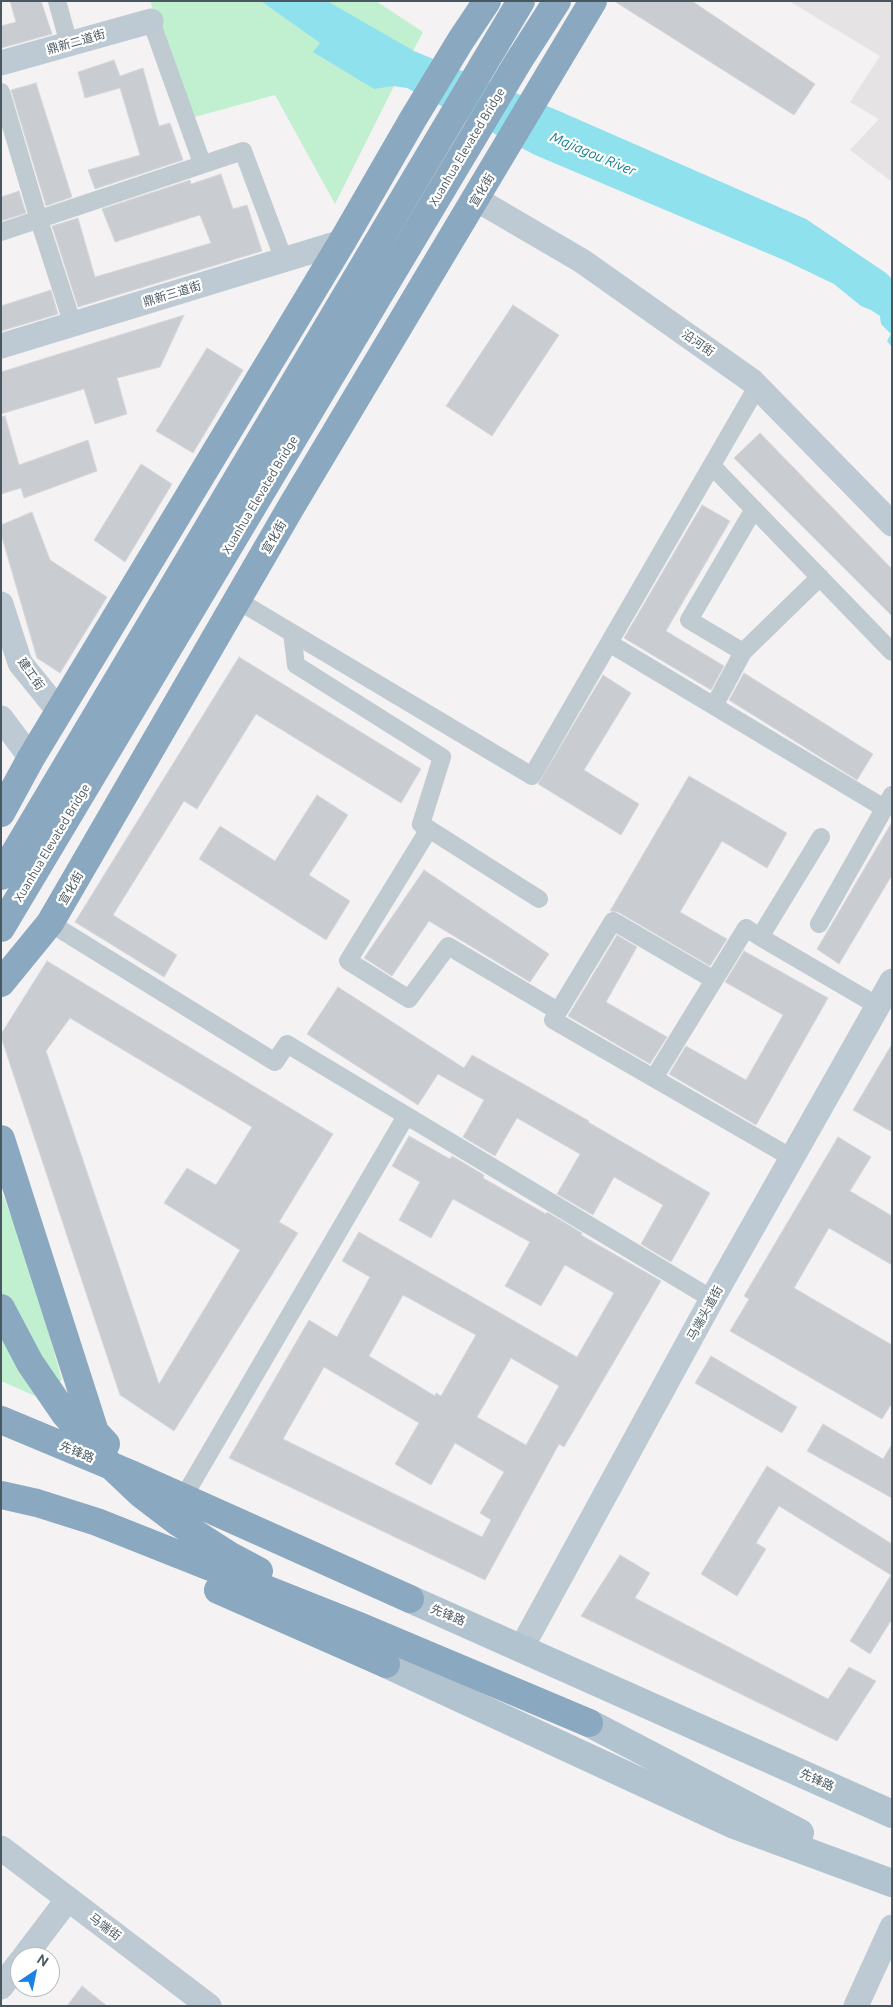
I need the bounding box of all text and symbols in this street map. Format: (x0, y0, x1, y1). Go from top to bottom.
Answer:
street label: 鼎新二道街 (45, 27, 107, 57)
street label: Xuanhua Elevated Bridge (426, 85, 508, 209)
water label: Majiagou River (548, 128, 638, 180)
street label: 宣化街 (467, 171, 497, 209)
street label: 鼎新三道街 (141, 278, 203, 310)
street label: 沿河街 (679, 327, 717, 359)
street label: Xuanhua Elevated Bridge (219, 433, 301, 557)
street label: 宣化街 (259, 518, 289, 556)
street label: 建工街 (15, 655, 47, 693)
street label: Xuanhua Elevated Bridge (11, 781, 93, 905)
street label: 宣化街 (56, 869, 86, 907)
street label: 马端头道街 (684, 1283, 726, 1343)
street label: 先锋路 (58, 1438, 96, 1466)
street label: 先锋路 (429, 1601, 467, 1629)
street label: 先锋路 (798, 1766, 836, 1794)
street label: 马端街 (86, 1910, 124, 1944)
north arrow (10, 1947, 60, 1997)
text: N (34, 1951, 52, 1970)

